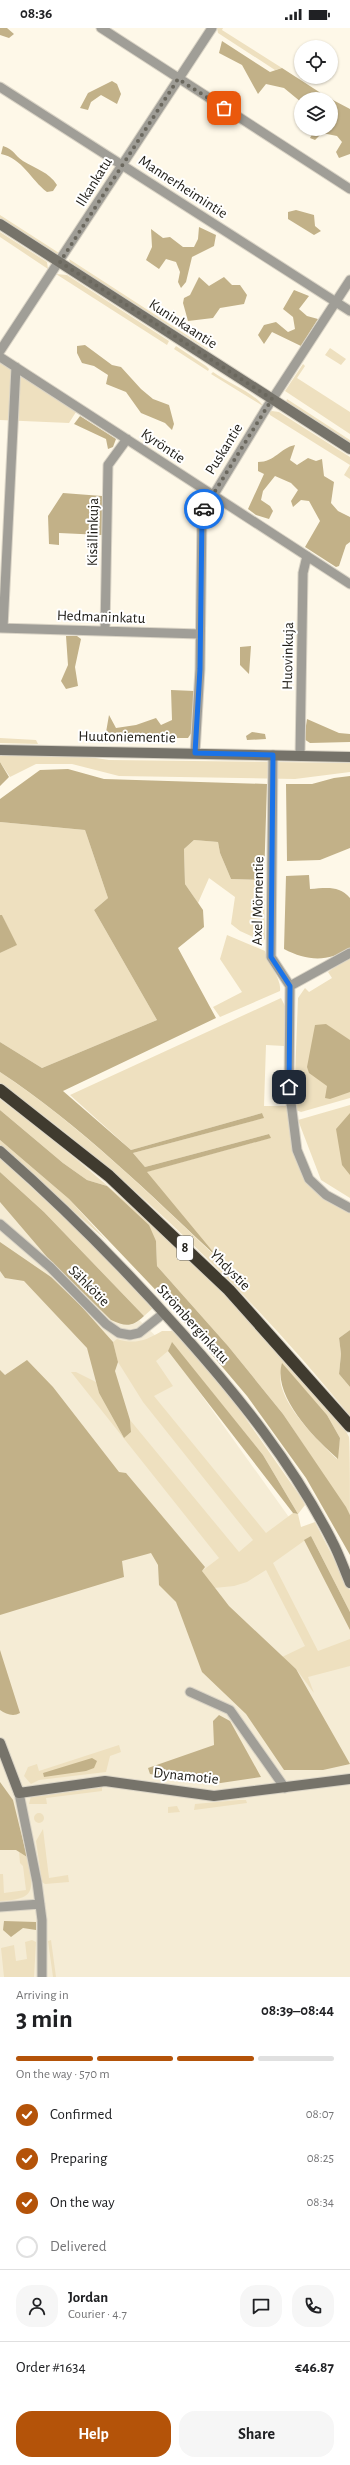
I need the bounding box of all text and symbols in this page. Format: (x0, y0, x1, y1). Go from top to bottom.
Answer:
text: 08:36 (20, 6, 52, 21)
map controls (294, 40, 338, 136)
button: locate (294, 40, 338, 84)
pin (207, 91, 241, 125)
button: layers (294, 92, 338, 136)
icon: bag (213, 97, 235, 119)
street label: Mannerheimintie (136, 153, 230, 221)
street label: Ilkankatu (73, 155, 115, 209)
street label: Kuninkaantie (146, 296, 220, 352)
street label: Puskantie (202, 421, 246, 477)
street label: Kyröntie (138, 426, 188, 466)
courier (184, 489, 224, 529)
street label: Kisällinkuja (85, 498, 101, 566)
icon: car (193, 498, 215, 520)
street label: Hedmaninkatu (57, 608, 146, 626)
street label: Huovinkuja (280, 622, 296, 690)
street label: Huutoniementie (78, 729, 176, 745)
street label: Axel Mörnentie (250, 856, 266, 946)
pin (272, 1070, 306, 1104)
icon: home (278, 1076, 300, 1098)
road number: 8 (177, 1236, 193, 1260)
street label: Yhdystie (207, 1247, 253, 1293)
street label: Sähkötie (66, 1263, 112, 1309)
street label: Strömberginkatu (154, 1282, 232, 1366)
street label: Dynamotie (153, 1765, 219, 1787)
text: Arriving in (16, 1989, 69, 2002)
text: 08:39–08:44 (261, 2003, 334, 2018)
text: 3 min (16, 2006, 73, 2032)
text: On the way · 570 m (16, 2068, 110, 2081)
icon: check (16, 2104, 38, 2126)
text: Confirmed (50, 2107, 112, 2122)
text: 08:07 (306, 2108, 334, 2121)
icon: check (16, 2148, 38, 2170)
text: Preparing (50, 2151, 107, 2166)
text: 08:25 (307, 2152, 334, 2165)
icon: check (16, 2192, 38, 2214)
text: On the way (50, 2195, 115, 2210)
text: 08:34 (306, 2196, 334, 2209)
text: Delivered (50, 2239, 107, 2254)
button: person (16, 2285, 58, 2327)
button: chat (240, 2285, 282, 2327)
button: phone (292, 2285, 334, 2327)
text: Jordan (68, 2290, 108, 2305)
text: Courier · 4.7 (68, 2308, 127, 2321)
text: Order #1634 (16, 2360, 86, 2375)
text: €46.87 (295, 2360, 334, 2375)
button: Help (16, 2411, 171, 2457)
button: Share (179, 2411, 334, 2457)

